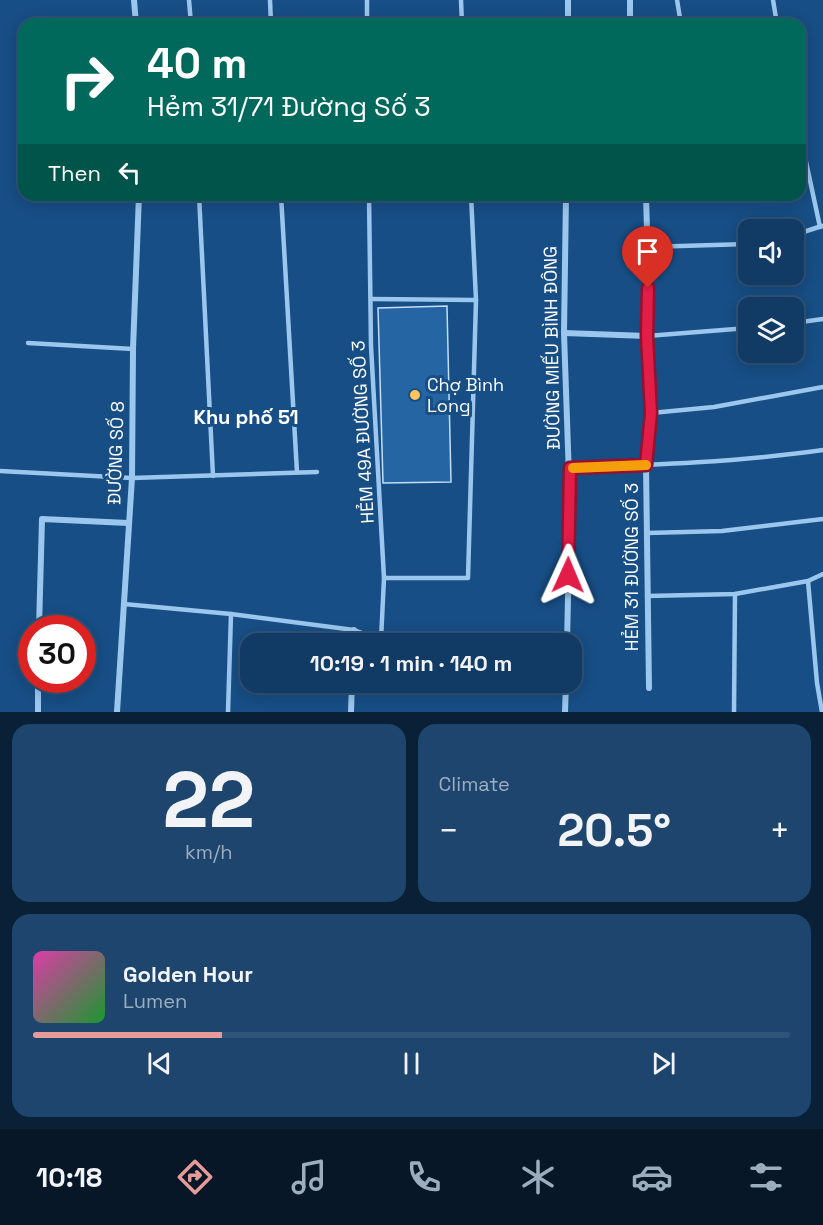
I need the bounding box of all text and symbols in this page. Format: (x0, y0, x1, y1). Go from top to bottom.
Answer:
text: 40 m (147, 37, 247, 90)
icon: right (48, 42, 126, 120)
text: Hẻm 31/71 Đường Số 3 (147, 89, 431, 124)
icon: left (113, 156, 146, 189)
text: Then (48, 159, 101, 187)
map controls (738, 219, 804, 363)
button: sound (738, 219, 804, 285)
pin (622, 226, 673, 288)
icon: arrive (631, 235, 664, 268)
street label: ĐƯỜNG MIẾU BÌNH ĐÔNG (538, 246, 565, 450)
button: layers (738, 297, 804, 363)
street label: HẺM 49A ĐƯỜNG SỐ 3 (346, 340, 379, 524)
place label: Chợ Bình Long (427, 373, 504, 417)
marker: Chợ Bình Long (408, 388, 422, 402)
street label: ĐƯỜNG SỐ 8 (102, 401, 129, 505)
district label: Khu phố 51 (193, 404, 299, 430)
street label: HẺM 31 ĐƯỜNG SỐ 3 (620, 483, 643, 651)
position arrow (536, 543, 600, 607)
speed limit sign: 30 (18, 615, 96, 693)
text: 10:19 · 1 min · 140 m (310, 649, 512, 677)
text: 22 (162, 750, 255, 850)
text: Climate (439, 771, 510, 797)
text: 20.5° (558, 802, 671, 859)
text: − (439, 810, 459, 852)
text: + (770, 810, 790, 852)
text: km/h (185, 839, 233, 865)
text: Golden Hour (123, 960, 253, 988)
text: Lumen (123, 988, 187, 1014)
icon: previous (143, 1047, 176, 1080)
icon: pause (395, 1047, 428, 1080)
icon: next (647, 1047, 680, 1080)
icon: directions (174, 1156, 216, 1198)
icon: music (288, 1156, 330, 1198)
icon: phone (403, 1156, 445, 1198)
icon: climate (517, 1156, 559, 1198)
icon: car (631, 1156, 673, 1198)
icon: filters (745, 1156, 787, 1198)
text: 10:18 (36, 1160, 102, 1195)

